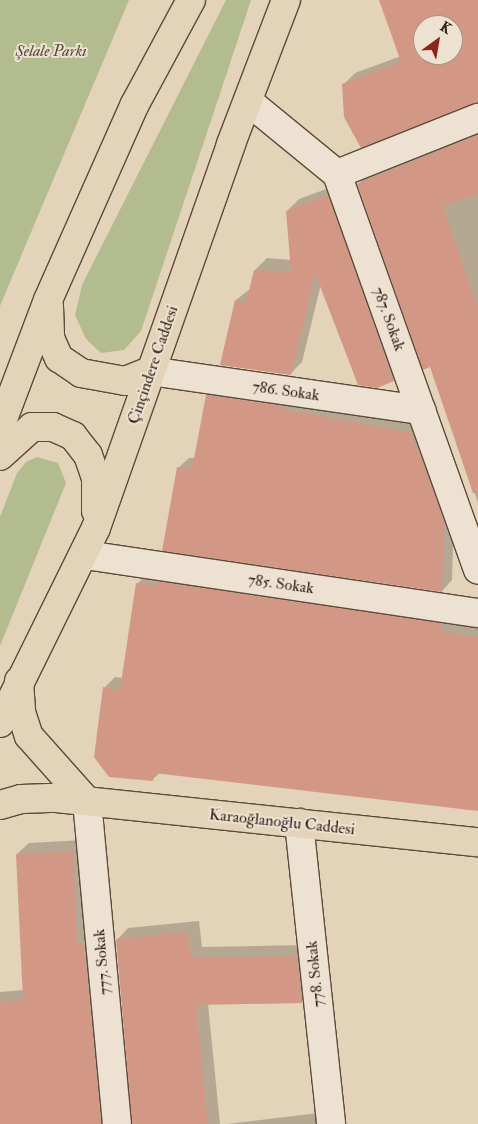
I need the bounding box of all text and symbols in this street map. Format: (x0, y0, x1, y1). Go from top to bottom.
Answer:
north arrow (413, 15, 463, 65)
text: K (437, 18, 454, 38)
park label: Şelale Parkı (15, 41, 87, 61)
street label: 787. Sokak (369, 284, 409, 354)
street label: Çinçindere Caddesi (124, 303, 182, 427)
street label: 786. Sokak (251, 377, 321, 405)
street label: 785. Sokak (247, 570, 315, 598)
street label: Karaoğlanoğlu Caddesi (208, 805, 356, 839)
street label: 777. Sokak (90, 928, 114, 996)
street label: 778. Sokak (302, 940, 328, 1008)

